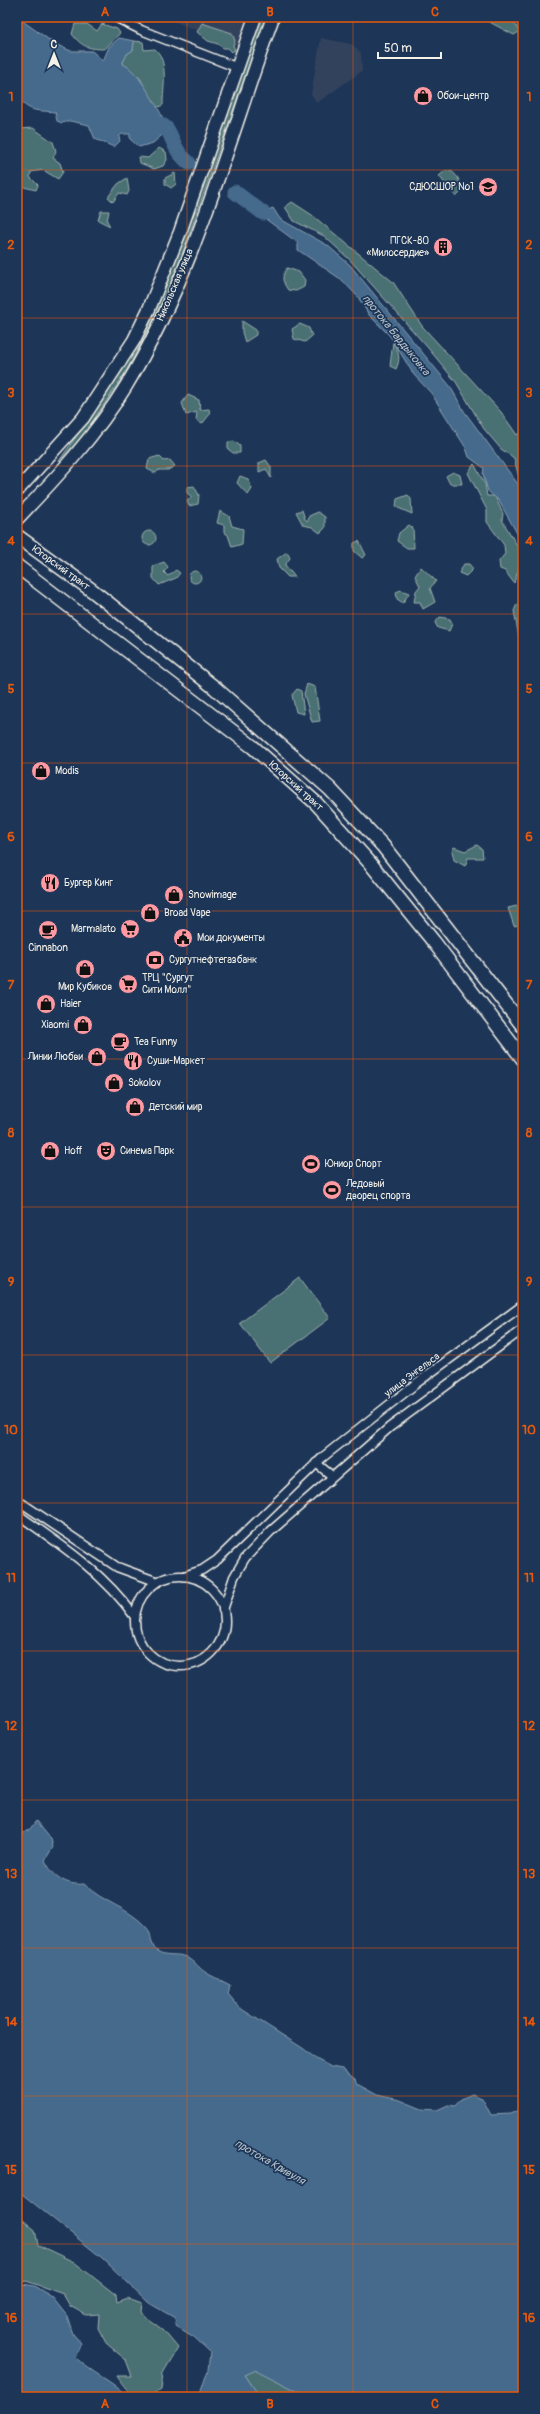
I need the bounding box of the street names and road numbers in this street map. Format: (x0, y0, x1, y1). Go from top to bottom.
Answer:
street label: Никольская улица (154, 247, 196, 323)
street label: Югорский тракт (30, 543, 92, 593)
street label: Югорский тракт (267, 759, 325, 813)
street label: улица Энгельса (381, 1350, 442, 1400)

